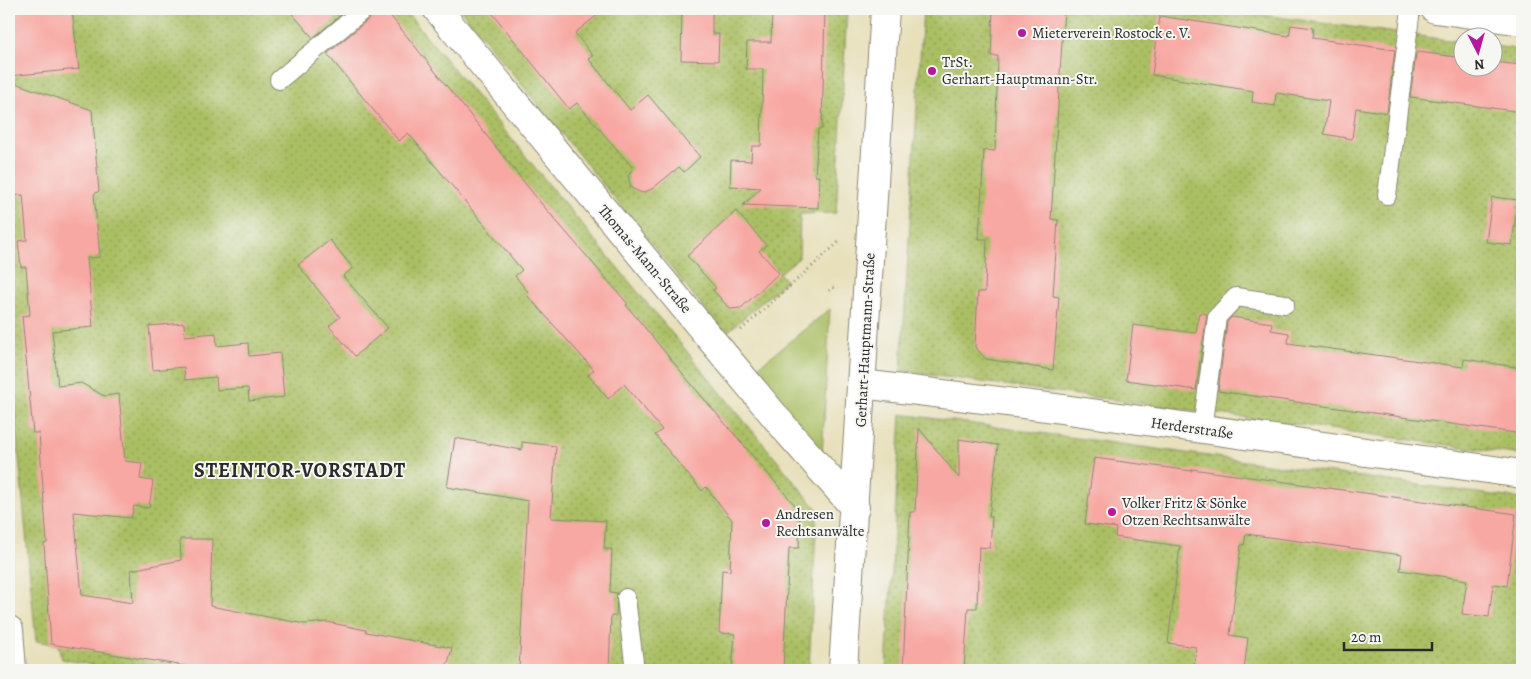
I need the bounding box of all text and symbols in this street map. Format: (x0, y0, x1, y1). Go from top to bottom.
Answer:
place label: Mieterverein Rostock e. V. (1032, 23, 1191, 43)
marker: Mieterverein Rostock e. V. (1016, 27, 1028, 39)
north arrow (1454, 28, 1504, 78)
place label: TrSt. Gerhart-Hauptmann-Str. (942, 52, 1098, 89)
text: N (1473, 54, 1485, 74)
marker: TrSt. Gerhart-Hauptmann-Str. (926, 65, 938, 77)
street label: Thomas-Mann-Straße (594, 201, 696, 318)
street label: Gerhart-Hauptmann-Straße (850, 252, 880, 428)
street label: Herderstraße (1150, 412, 1235, 444)
district label: STEINTOR-VORSTADT (194, 457, 406, 484)
place label: Volker Fritz & Sönke Otzen Rechtsanwälte (1121, 493, 1251, 530)
place label: Andresen Rechtsanwälte (775, 504, 865, 541)
marker: Volker Fritz & Sönke Otzen Rechtsanwälte (1106, 506, 1118, 518)
marker: Andresen Rechtsanwälte (760, 517, 772, 529)
scale bar (1344, 619, 1431, 651)
text: 20 m (1351, 627, 1382, 647)

